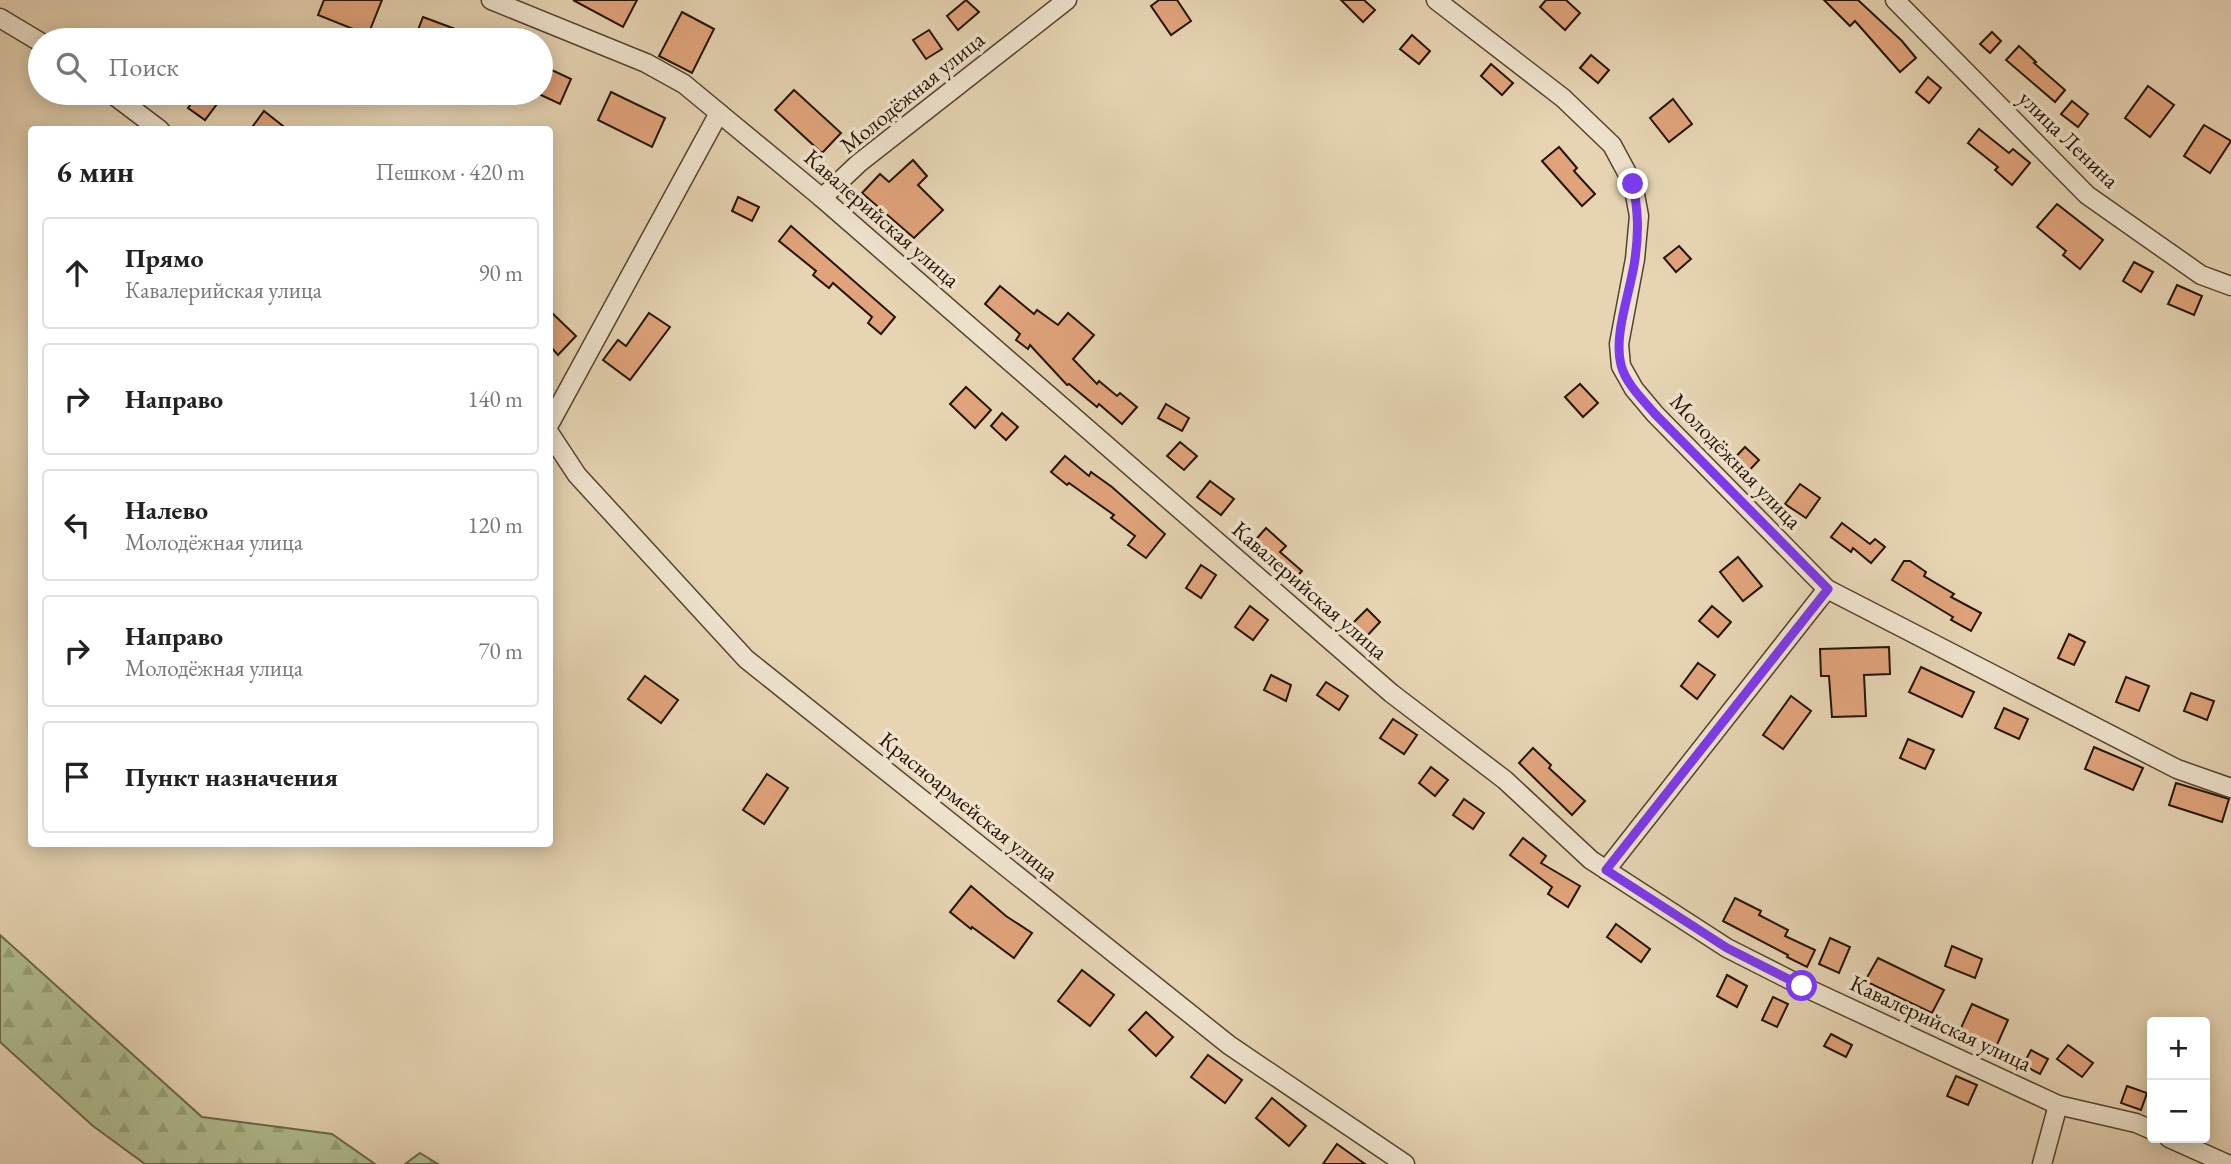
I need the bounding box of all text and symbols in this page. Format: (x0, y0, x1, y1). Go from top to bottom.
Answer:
street label: Молодёжная улица (833, 24, 991, 160)
search box (28, 28, 553, 105)
icon: search (52, 48, 90, 86)
text: Поиск (108, 50, 179, 84)
street label: улица Ленина (2012, 83, 2126, 195)
street label: Кавалерийская улица (798, 142, 967, 294)
text: 6 мин (56, 152, 134, 191)
text: Пешком · 420 m (376, 157, 525, 187)
route end (1617, 168, 1648, 199)
text: Прямо (125, 241, 204, 275)
icon: ahead (58, 254, 96, 292)
text: 90 m (478, 258, 523, 288)
text: Кавалерийская улица (125, 275, 322, 305)
icon: right (58, 380, 96, 418)
text: Направо (125, 382, 223, 416)
text: 140 m (467, 384, 523, 414)
street label: Молодёжная улица (1663, 387, 1809, 536)
text: Налево (125, 493, 208, 527)
icon: left (58, 506, 96, 544)
text: 120 m (467, 510, 523, 540)
street label: Кавалерийская улица (1226, 514, 1395, 666)
text: Молодёжная улица (125, 527, 303, 557)
text: Направо (125, 619, 223, 653)
icon: right (58, 632, 96, 670)
text: 70 m (478, 636, 523, 666)
text: Молодёжная улица (125, 653, 303, 683)
street label: Красноармейская улица (873, 725, 1065, 888)
icon: arrive (58, 758, 96, 796)
text: Пункт назначения (125, 760, 338, 794)
street label: Кавалерийская улица (1845, 968, 2037, 1079)
route start (1786, 970, 1817, 1001)
map controls (2147, 1017, 2210, 1143)
button: + (2147, 1017, 2210, 1080)
button: − (2147, 1080, 2210, 1143)

